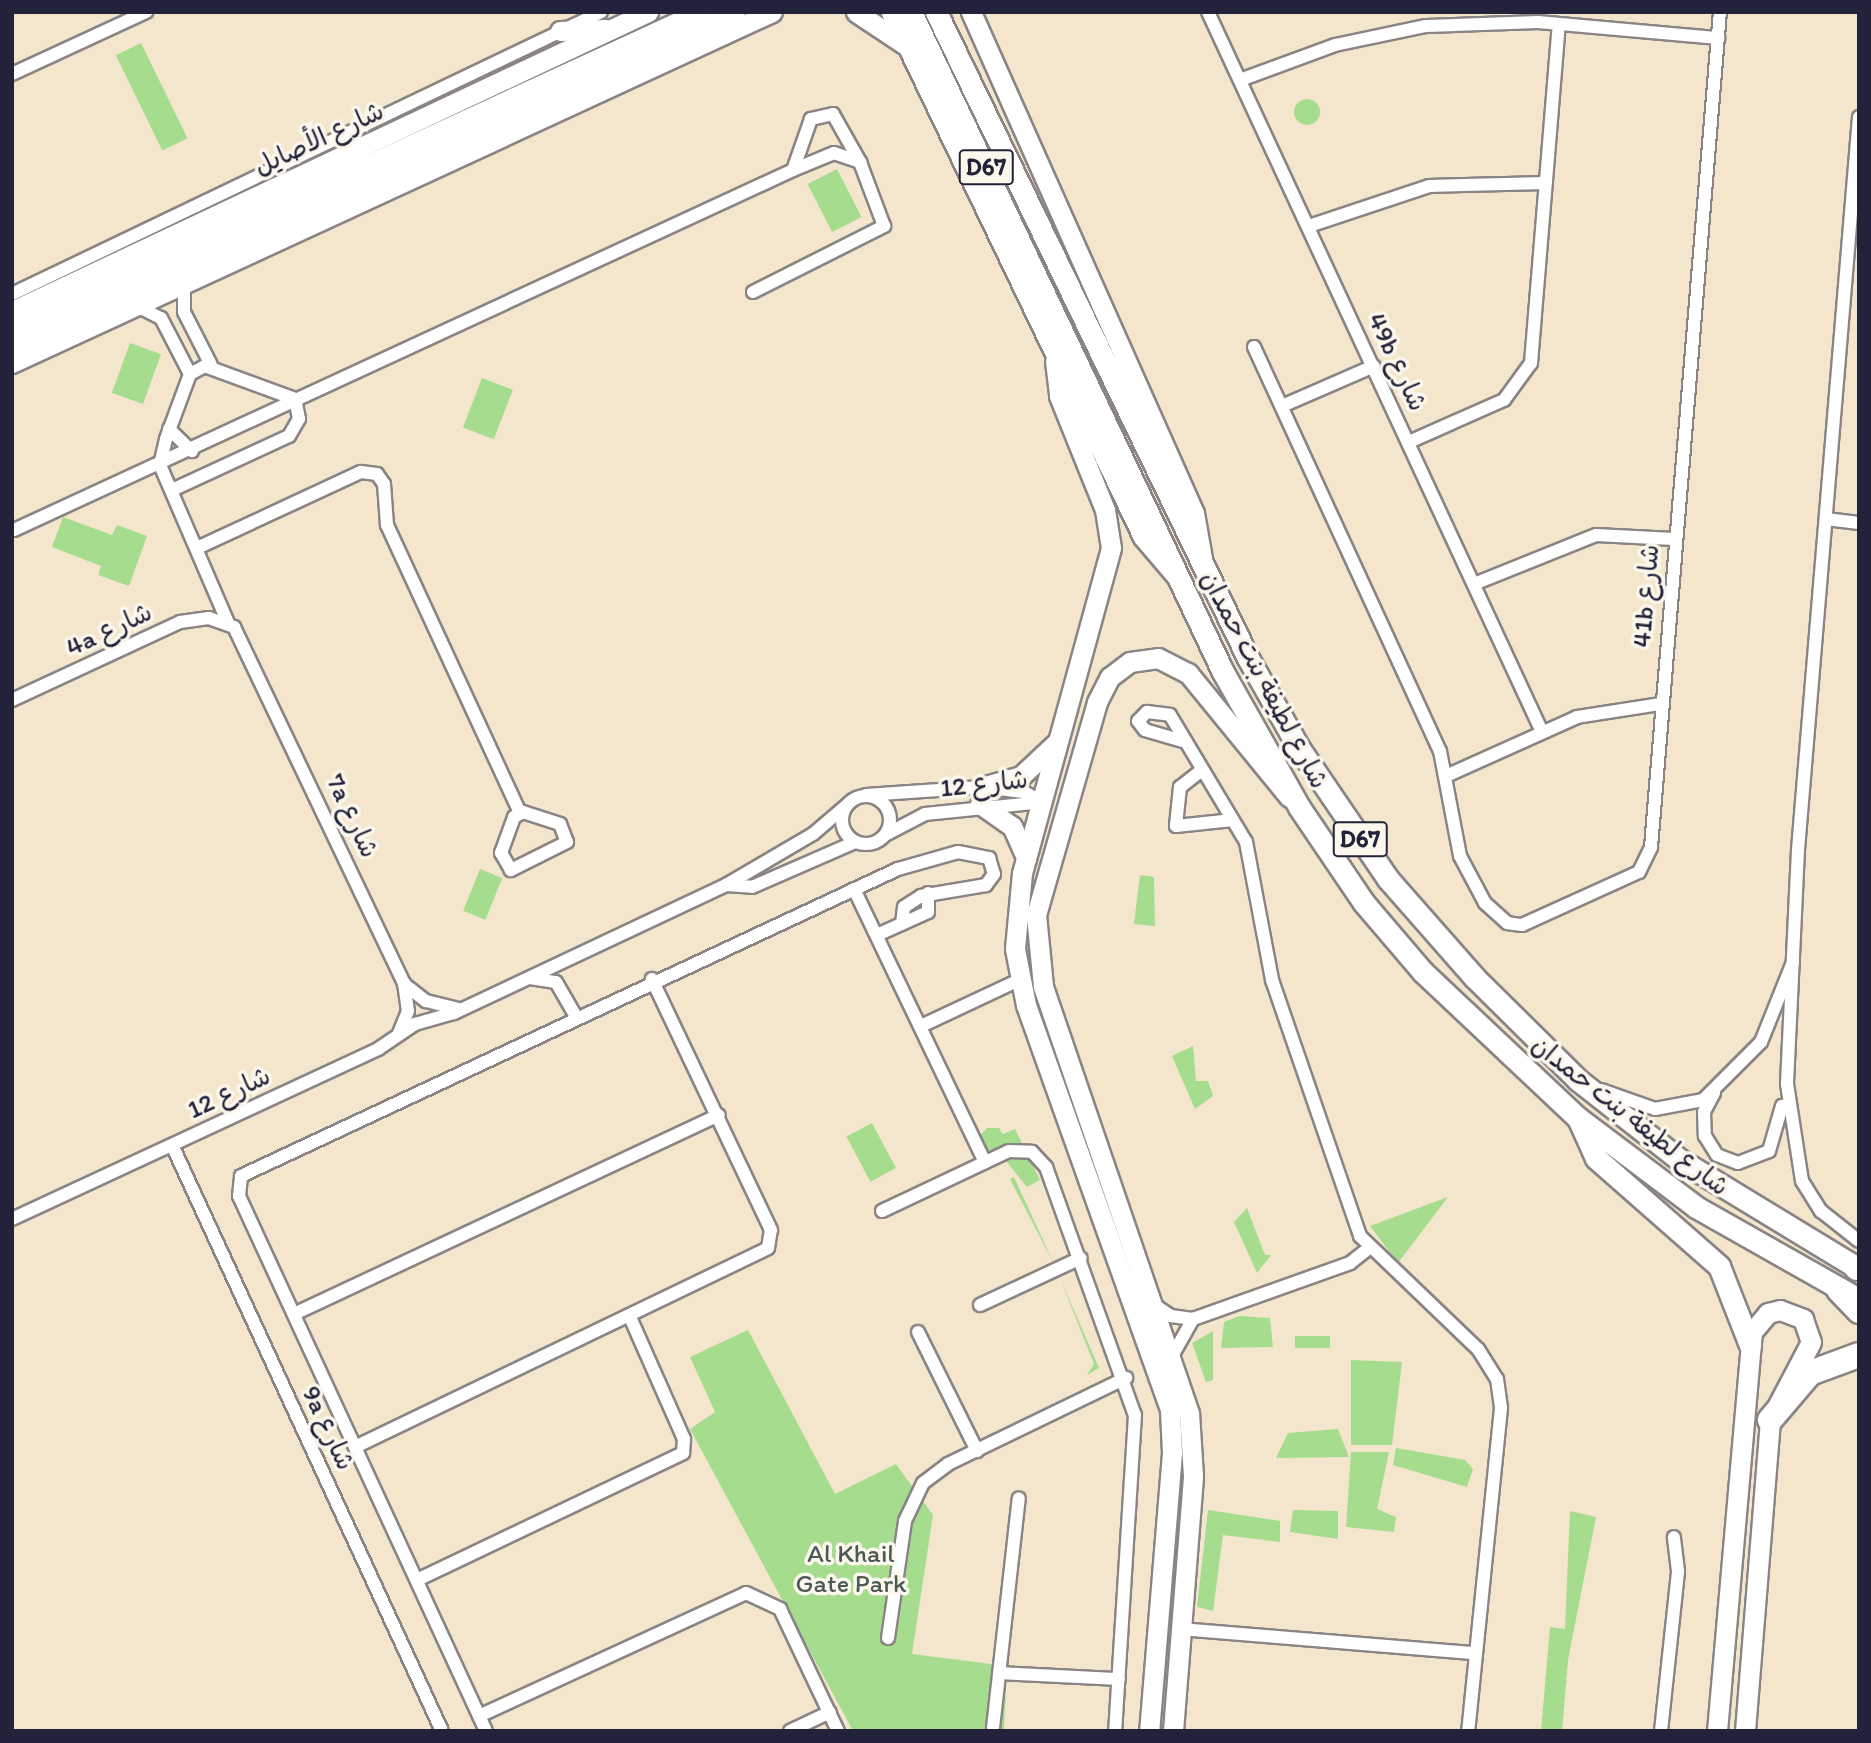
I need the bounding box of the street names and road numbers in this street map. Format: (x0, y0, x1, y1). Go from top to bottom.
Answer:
street label: شارع الأصايل (249, 95, 389, 183)
road number: D67 (958, 146, 1014, 188)
street label: 49b شارع (1361, 308, 1433, 416)
street label: 41b شارع (1626, 543, 1666, 649)
street label: شارع لطيفة بنت حمدان (1194, 566, 1334, 794)
street label: 4a شارع (61, 597, 157, 663)
street label: شارع 12 (939, 764, 1029, 804)
street label: 7a شارع (319, 769, 385, 863)
road number: D67 (1332, 818, 1388, 860)
street label: شارع لطيفة بنت حمدان (1525, 1029, 1735, 1203)
street label: شارع 12 (183, 1060, 275, 1126)
street label: 9a شارع (295, 1381, 361, 1475)

